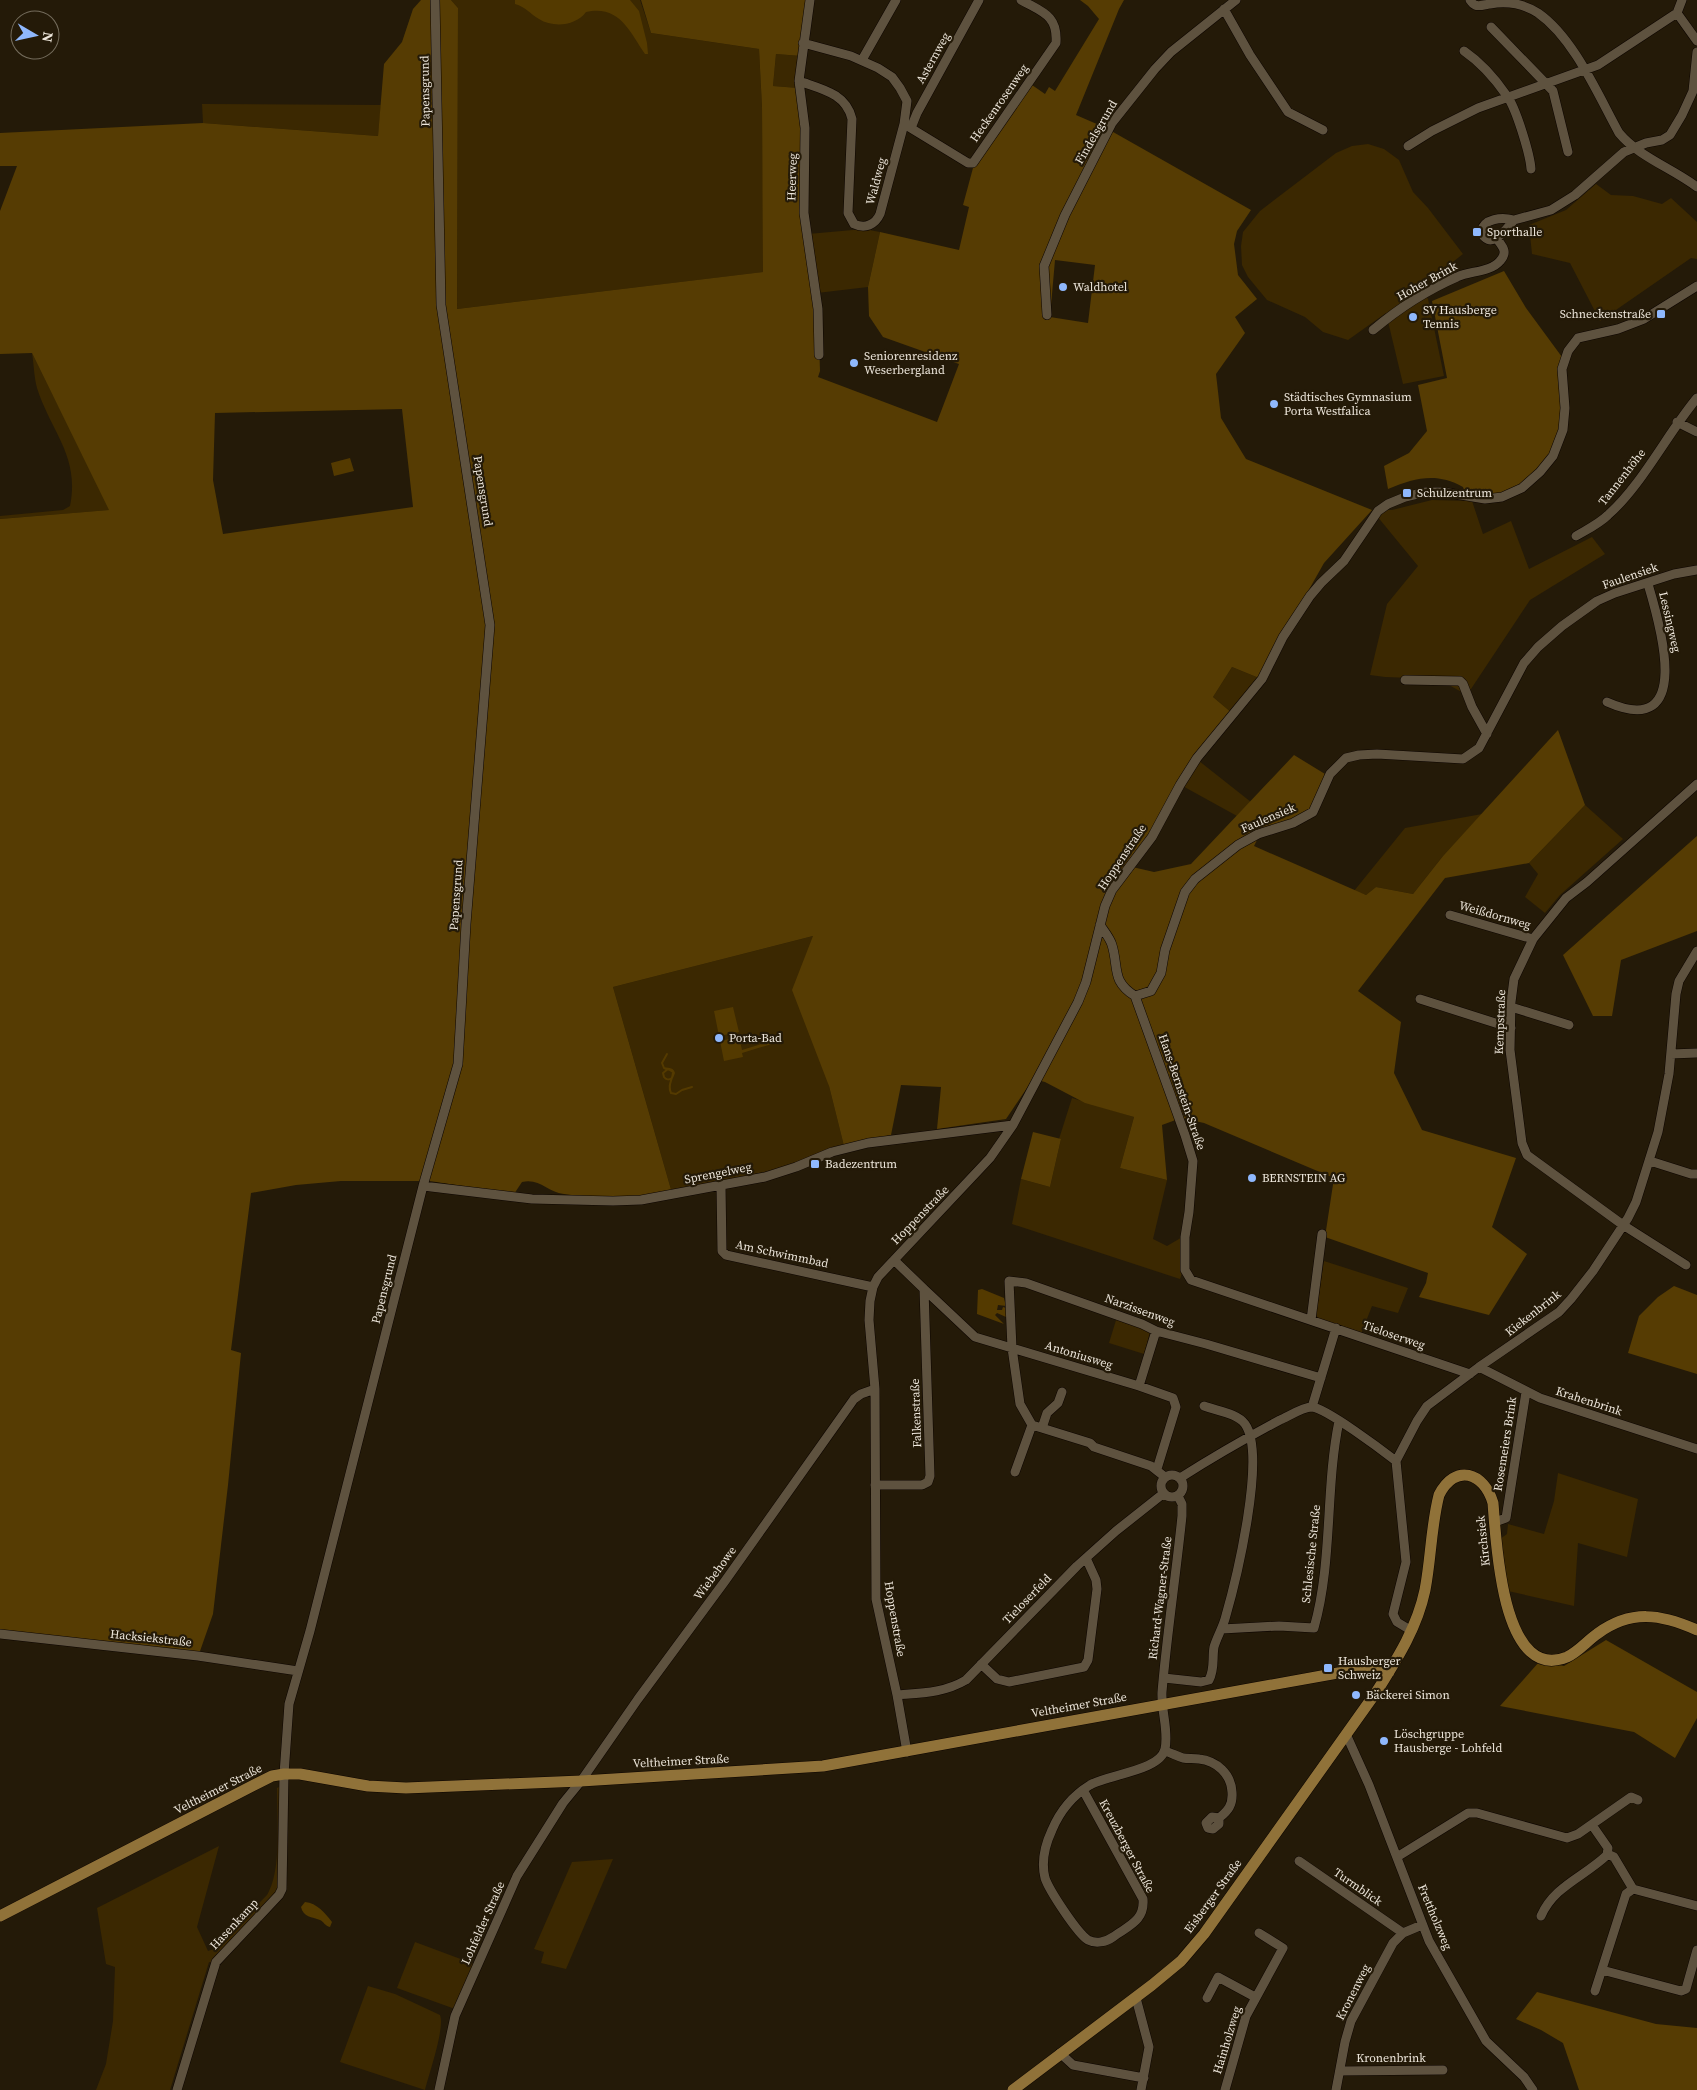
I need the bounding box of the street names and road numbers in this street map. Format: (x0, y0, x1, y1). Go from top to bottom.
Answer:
street label: Asternweg (912, 29, 954, 87)
street label: Papensgrund (416, 55, 434, 127)
street label: Heckenrosenweg (966, 61, 1032, 145)
street label: Findelsgrund (1071, 97, 1121, 167)
street label: Heerweg (783, 153, 801, 201)
street label: Waldweg (862, 156, 890, 206)
street label: Hoher Brink (1394, 258, 1461, 304)
street label: Tannenhöhe (1595, 445, 1649, 509)
street label: Papensgrund (470, 455, 496, 527)
street label: Faulensiek (1600, 559, 1660, 593)
street label: Lessingweg (1655, 590, 1685, 654)
street label: Faulensiek (1238, 799, 1298, 837)
street label: Hoppenstraße (1094, 821, 1150, 893)
street label: Papensgrund (446, 859, 466, 931)
street label: Weißdornweg (1457, 897, 1533, 933)
street label: Kempstraße (1491, 989, 1509, 1055)
street label: Hans-Bernstein-Straße (1155, 1032, 1209, 1152)
street label: Sprengelweg (683, 1159, 753, 1187)
street label: Hoppenstraße (888, 1182, 952, 1248)
street label: Am Schwimmbad (734, 1236, 830, 1272)
street label: Papensgrund (368, 1252, 400, 1325)
street label: Kiekenbrink (1502, 1286, 1565, 1340)
street label: Narzissenweg (1103, 1290, 1177, 1330)
street label: Tieloserweg (1361, 1317, 1427, 1353)
street label: Antoniusweg (1043, 1337, 1115, 1373)
street label: Falkenstraße (907, 1378, 925, 1448)
street label: Krahenbrink (1554, 1383, 1625, 1419)
street label: Rosemeiers Brink (1490, 1395, 1520, 1492)
street label: Schlesische Straße (1298, 1504, 1324, 1604)
street label: Kirchsiek (1472, 1514, 1494, 1567)
street label: Richard-Wagner-Straße (1145, 1535, 1175, 1661)
street label: Wiebehowe (690, 1543, 740, 1603)
street label: Tieloserfeld (999, 1570, 1055, 1628)
street label: Hoppenstraße (880, 1580, 910, 1658)
street label: Hacksiekstraße (109, 1626, 193, 1650)
street label: Veltheimer Straße (1030, 1689, 1128, 1721)
street label: Veltheimer Straße (632, 1750, 730, 1772)
street label: Veltheimer Straße (171, 1760, 265, 1818)
street label: Kreuzberger Straße (1096, 1796, 1158, 1896)
street label: Eisberger Straße (1181, 1856, 1245, 1936)
street label: Turmblick (1330, 1864, 1386, 1910)
street label: Lohfelder Straße (457, 1879, 509, 1967)
street label: Frettholzweg (1414, 1882, 1456, 1952)
street label: Hasenkamp (206, 1895, 262, 1953)
street label: Kronenweg (1332, 1961, 1374, 2023)
street label: Hainholzweg (1209, 2004, 1245, 2076)
street label: Kronenbrink (1356, 2050, 1426, 2066)

